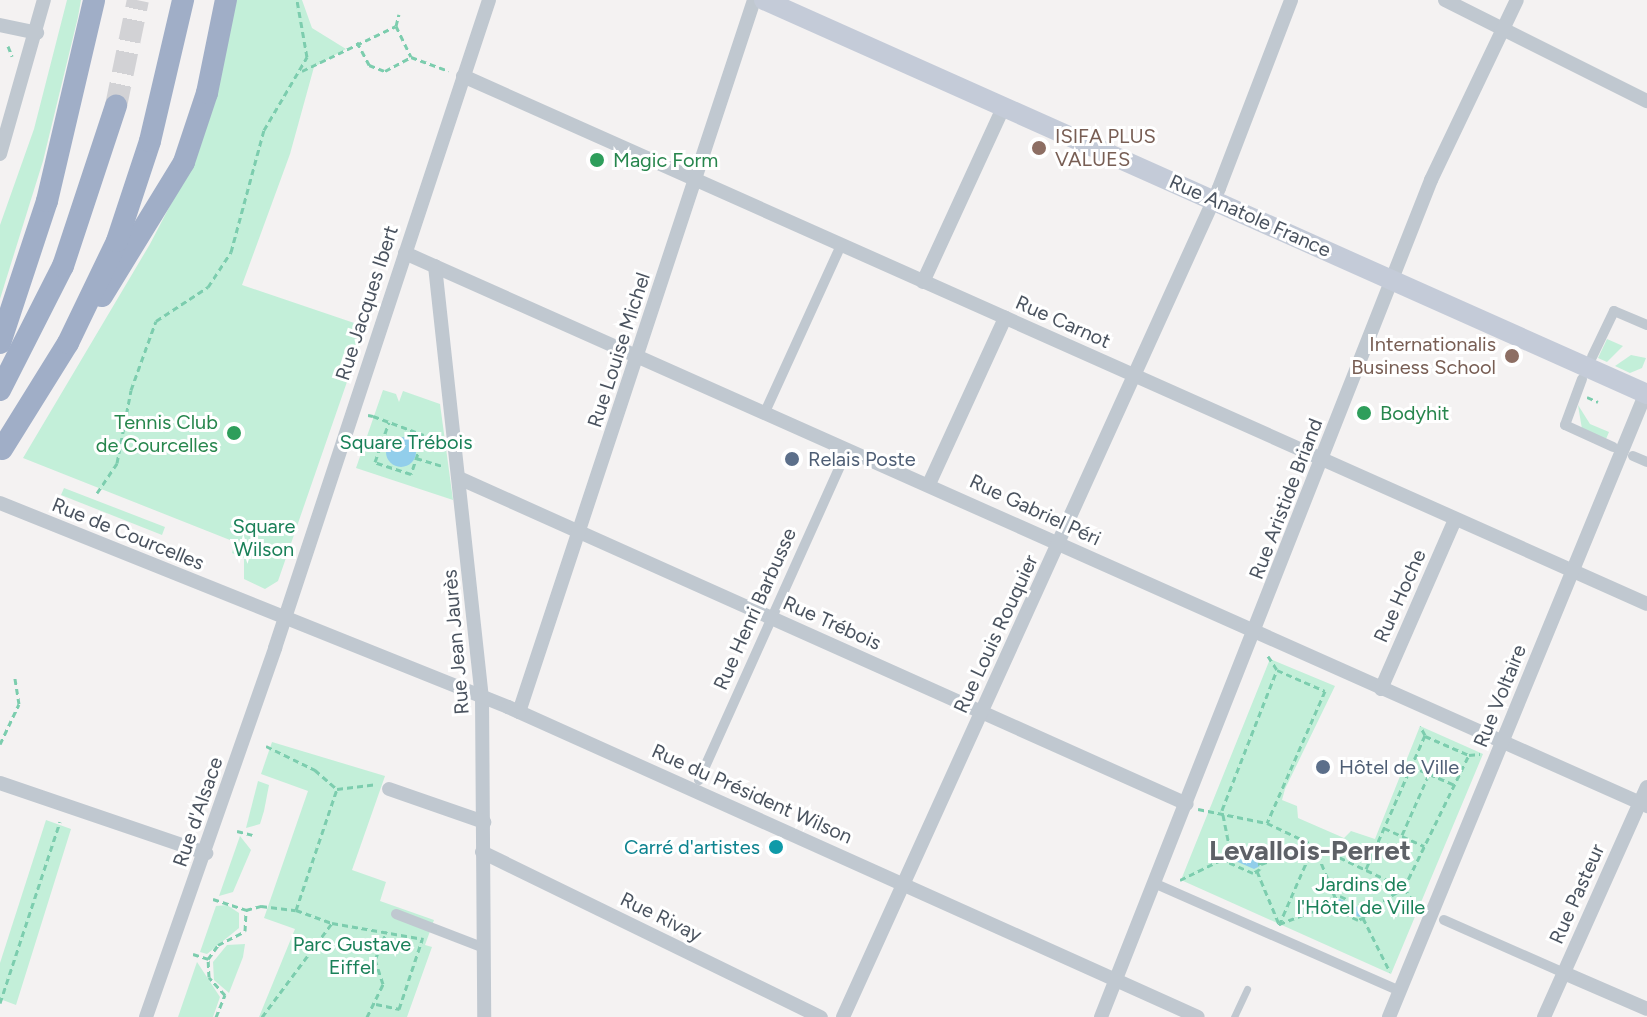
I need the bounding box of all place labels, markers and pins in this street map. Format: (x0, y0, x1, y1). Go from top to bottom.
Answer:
place label: ISIFA PLUS VALUES (1055, 124, 1156, 171)
marker: ISIFA PLUS VALUES (1030, 139, 1048, 157)
place label: Magic Form (613, 148, 718, 172)
marker: Magic Form (588, 151, 606, 169)
place label: Internationalis Business School (1351, 332, 1496, 379)
marker: Internationalis Business School (1503, 347, 1521, 365)
place label: Bodyhit (1380, 401, 1449, 425)
marker: Bodyhit (1355, 404, 1373, 422)
place label: Tennis Club de Courcelles (96, 410, 218, 457)
marker: Tennis Club de Courcelles (225, 424, 243, 442)
place label: Relais Poste (808, 447, 916, 471)
marker: Relais Poste (783, 450, 801, 468)
place label: Hôtel de Ville (1339, 755, 1459, 779)
marker: Hôtel de Ville (1314, 758, 1332, 776)
place label: Carré d'artistes (624, 835, 760, 859)
marker: Carré d'artistes (767, 838, 785, 856)

